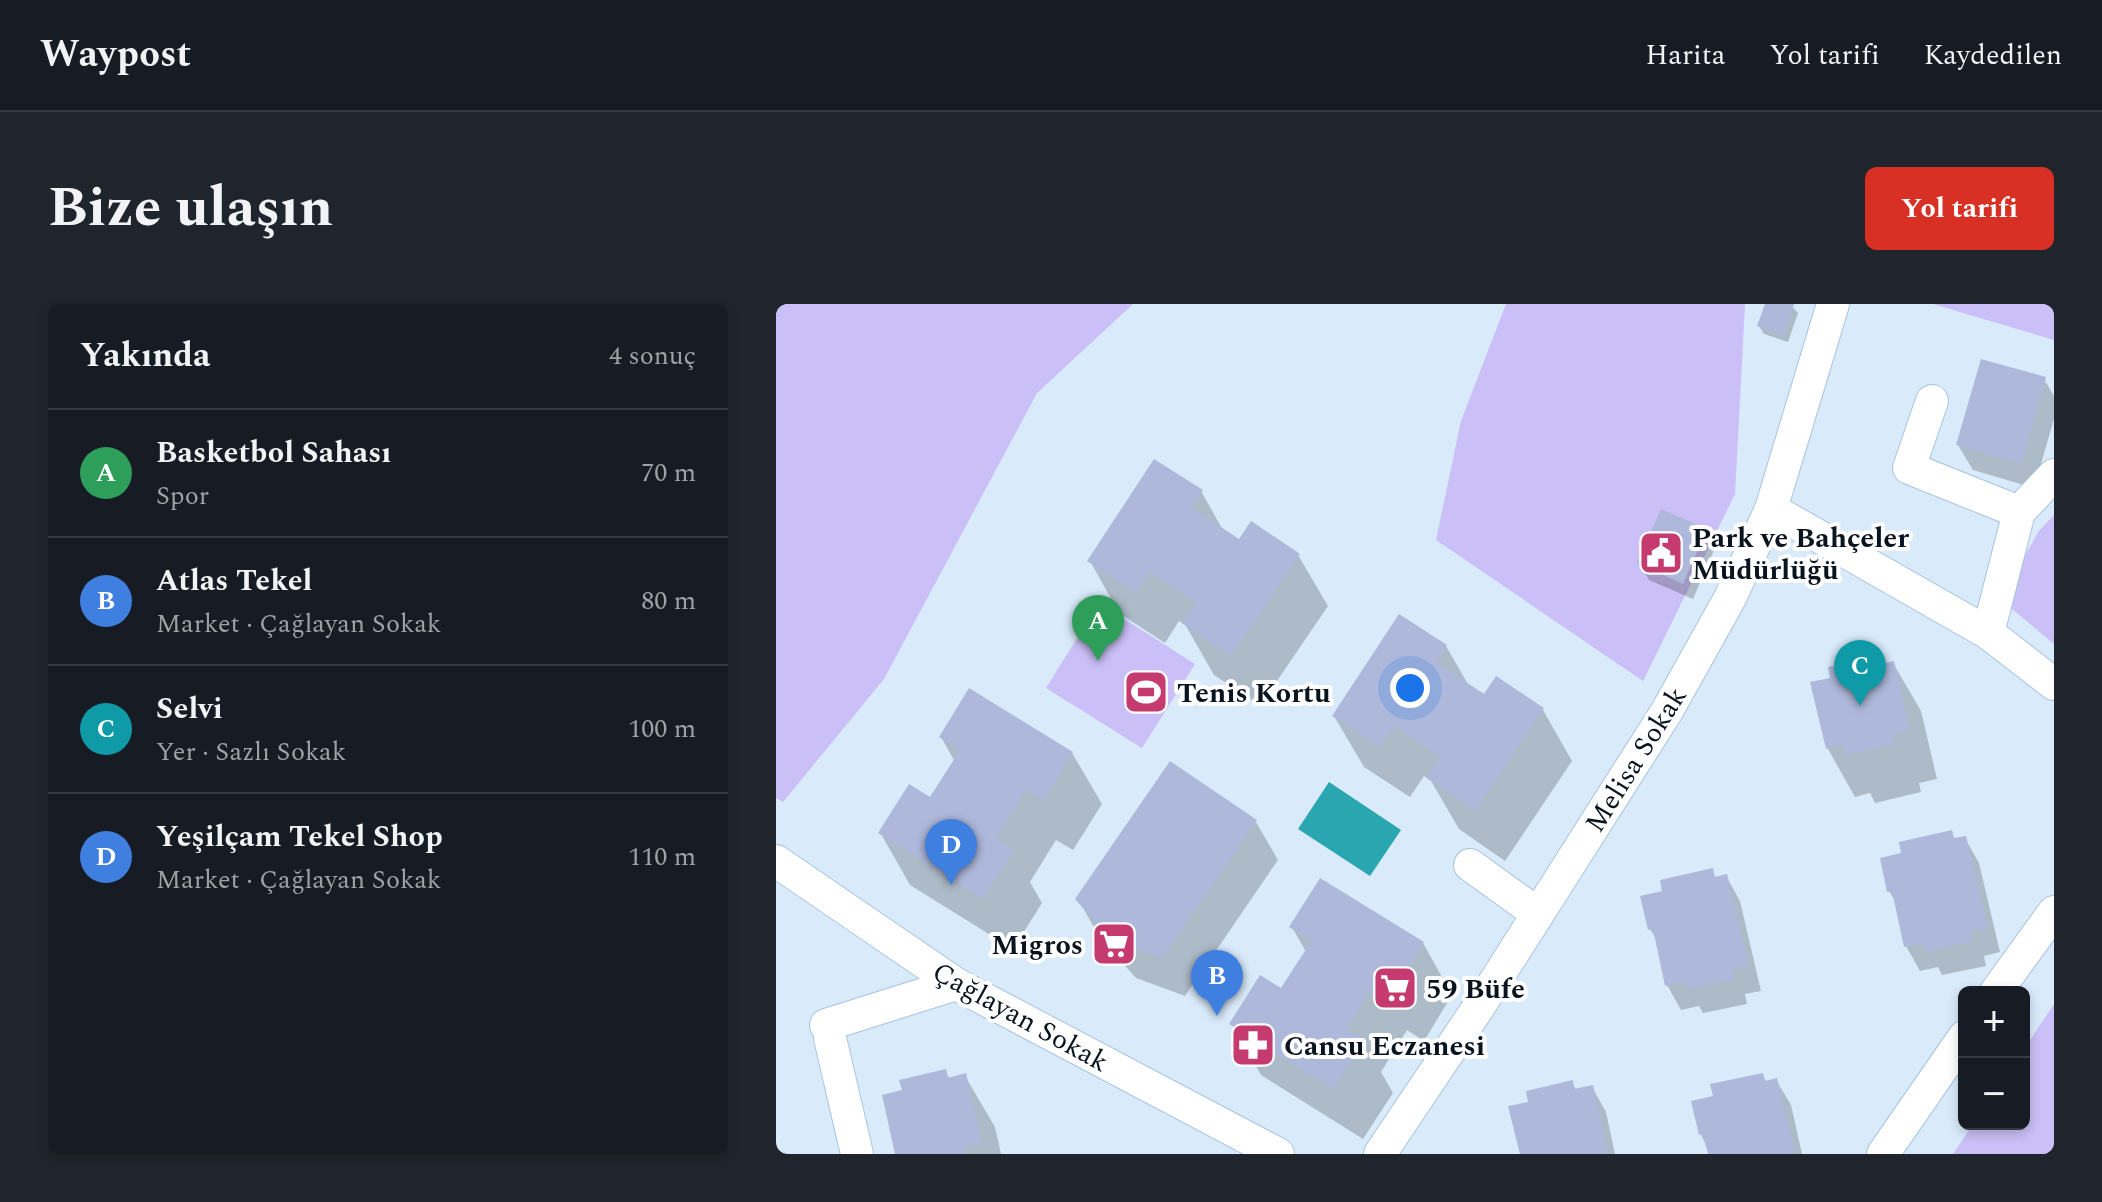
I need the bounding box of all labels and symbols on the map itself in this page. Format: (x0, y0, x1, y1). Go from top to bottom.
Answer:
place label: Park ve Bahçeler Müdürlüğü (1692, 517, 1909, 592)
public building icon: Park ve Bahçeler Müdürlüğü (1637, 529, 1685, 577)
pin: A (1072, 595, 1124, 661)
pin: C (1834, 640, 1886, 706)
sports icon: Tenis Kortu (1122, 668, 1170, 716)
your location (1390, 668, 1430, 708)
place label: Tenis Kortu (1177, 672, 1331, 715)
street label: Melisa Sokak (1574, 678, 1698, 841)
pin: D (925, 819, 977, 885)
supermarket icon: Migros (1090, 920, 1138, 968)
place label: Migros (991, 924, 1083, 967)
pin: B (1191, 950, 1243, 1016)
street label: Çağlayan Sokak (924, 951, 1116, 1084)
supermarket icon: 59 Büfe (1371, 964, 1419, 1012)
place label: 59 Büfe (1426, 968, 1525, 1011)
pharmacy icon: Cansu Eczanesi (1229, 1021, 1277, 1069)
place label: Cansu Eczanesi (1284, 1025, 1485, 1068)

